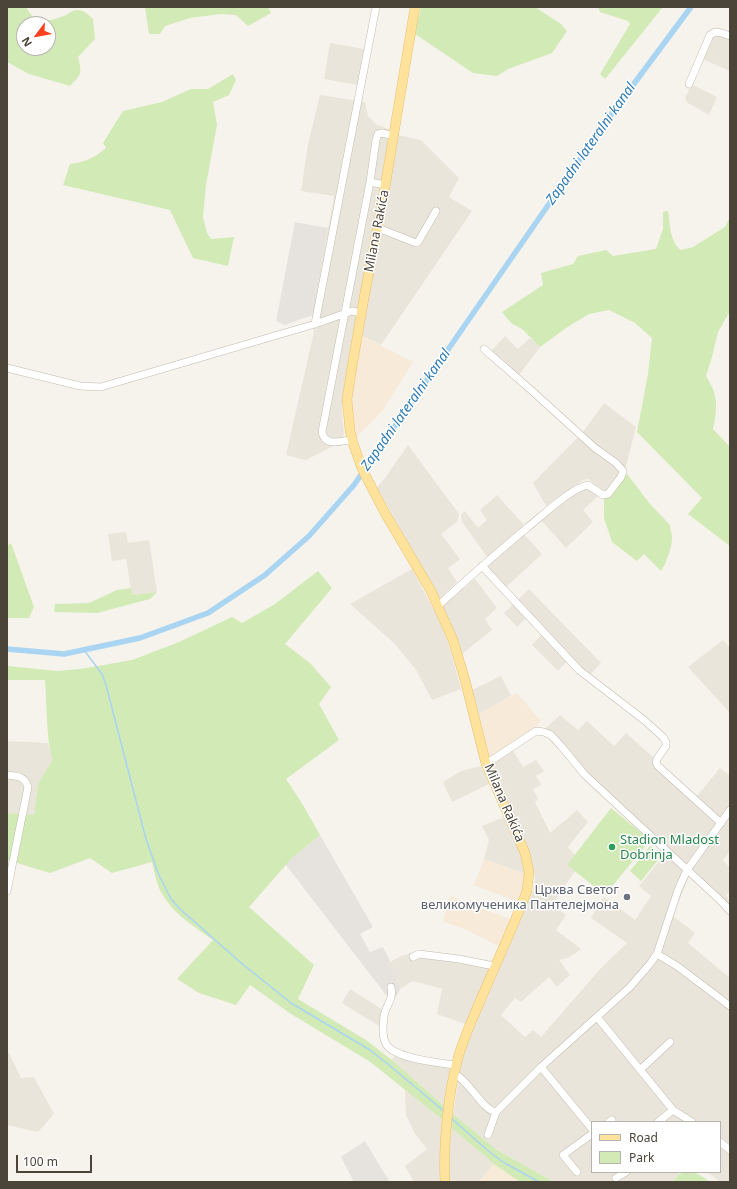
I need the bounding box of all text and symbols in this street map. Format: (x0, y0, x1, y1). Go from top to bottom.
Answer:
north arrow (16, 16, 56, 56)
text: N (18, 34, 35, 50)
water label: Zapadni lateralni kanal (543, 80, 639, 208)
street label: Milana Rakića (361, 188, 393, 274)
water label: Zapadni lateralni kanal (358, 346, 454, 474)
street label: Milana Rakića (480, 761, 528, 845)
place label: Stadion Mladost Dobrinja (620, 832, 719, 863)
marker: Stadion Mladost Dobrinja (607, 842, 617, 852)
place label: Црква Светог великомученика Пантелејмона (421, 882, 619, 913)
marker: Црква Светог великомученика Пантелејмона (622, 892, 632, 902)
legend (591, 1121, 721, 1173)
text: Road (629, 1129, 658, 1146)
scale bar (18, 1147, 94, 1173)
text: Park (629, 1149, 654, 1166)
text: 100 m (23, 1153, 58, 1170)

